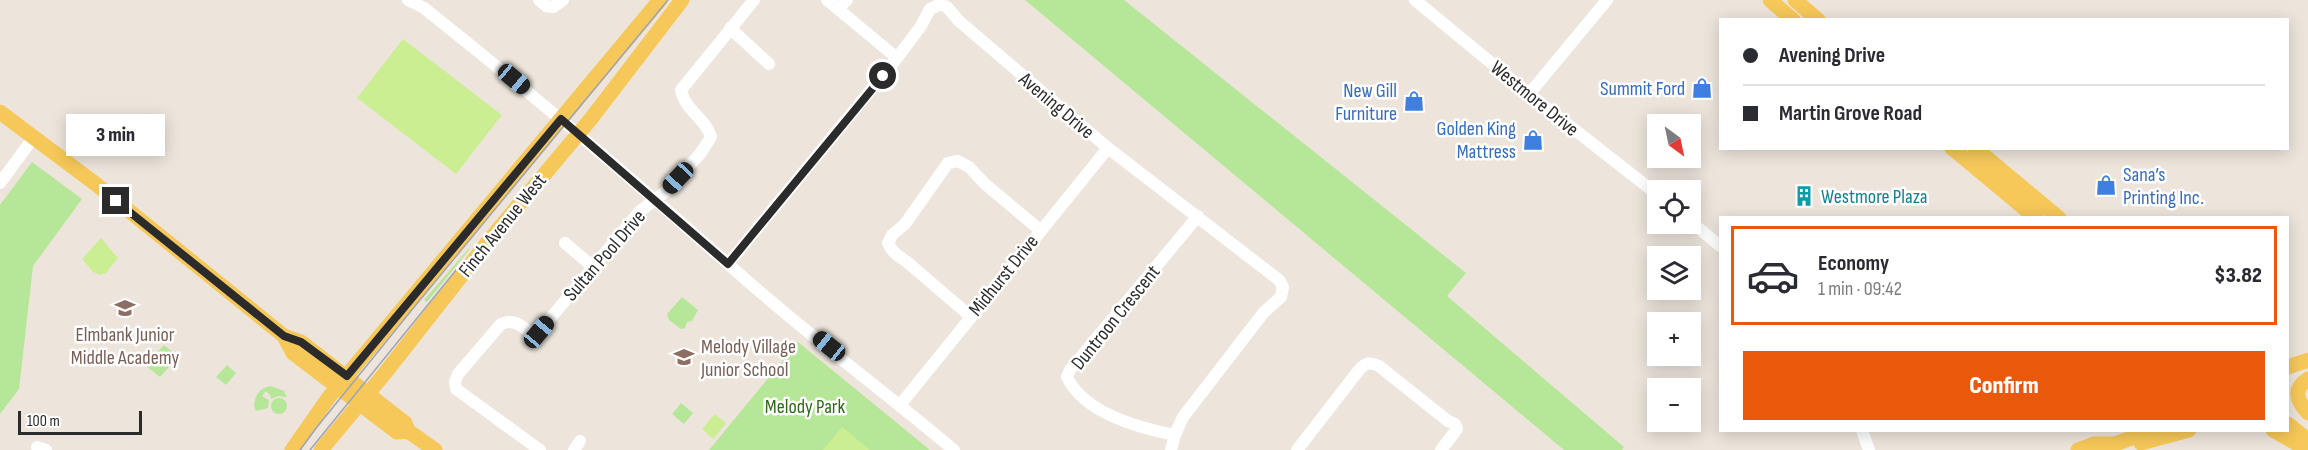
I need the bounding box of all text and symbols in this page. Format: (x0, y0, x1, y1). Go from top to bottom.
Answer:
text: Avening Drive (1779, 42, 1885, 69)
street label: Westmore Drive (1485, 56, 1583, 142)
car (494, 61, 534, 97)
route start (869, 62, 896, 89)
street label: Avening Drive (1013, 67, 1099, 144)
shop icon: Summit Ford (1690, 76, 1714, 100)
place label: Summit Ford (1600, 77, 1685, 101)
place label: New Gill Furniture (1335, 79, 1397, 126)
shop icon: New Gill Furniture (1402, 89, 1426, 113)
text: Martin Grove Road (1779, 100, 1922, 127)
callout: 3 min (66, 114, 166, 156)
north arrow (1647, 114, 1701, 168)
map controls (1647, 114, 1701, 432)
place label: Golden King Mattress (1436, 117, 1516, 164)
text: 3 min (96, 123, 135, 147)
shop icon: Golden King Mattress (1521, 128, 1545, 152)
car (659, 159, 697, 197)
place label: Sana’s Printing Inc. (2123, 163, 2204, 210)
street label: Finch Avenue West (454, 169, 552, 282)
shop icon: Sana’s Printing Inc. (2094, 173, 2118, 197)
button: locate (1647, 180, 1701, 234)
building icon: Westmore Plaza (1792, 184, 1816, 208)
place label: Westmore Plaza (1821, 185, 1928, 209)
route end (102, 187, 129, 214)
street label: Sultan Pool Drive (559, 205, 651, 306)
street label: Midhurst Drive (964, 230, 1044, 321)
button: layers (1647, 246, 1701, 300)
icon: car (1746, 249, 1800, 303)
text: Economy (1818, 250, 1889, 277)
street label: Duntroon Crescent (1066, 260, 1165, 375)
text: $3.82 (2214, 262, 2262, 289)
text: 1 min · 09:42 (1818, 277, 1902, 301)
school or university icon: Elmbank Junior Middle Academy (113, 296, 137, 320)
car (521, 312, 557, 352)
button: + (1647, 312, 1701, 366)
place label: Elmbank Junior Middle Academy (71, 323, 179, 370)
car (809, 328, 849, 364)
place label: Melody Village Junior School (700, 335, 796, 382)
school or university icon: Melody Village Junior School (672, 345, 696, 369)
button: Confirm (1743, 351, 2265, 420)
button: − (1647, 378, 1701, 432)
park label: Melody Park (765, 395, 846, 419)
scale bar (18, 408, 142, 436)
text: 100 m (27, 412, 60, 431)

